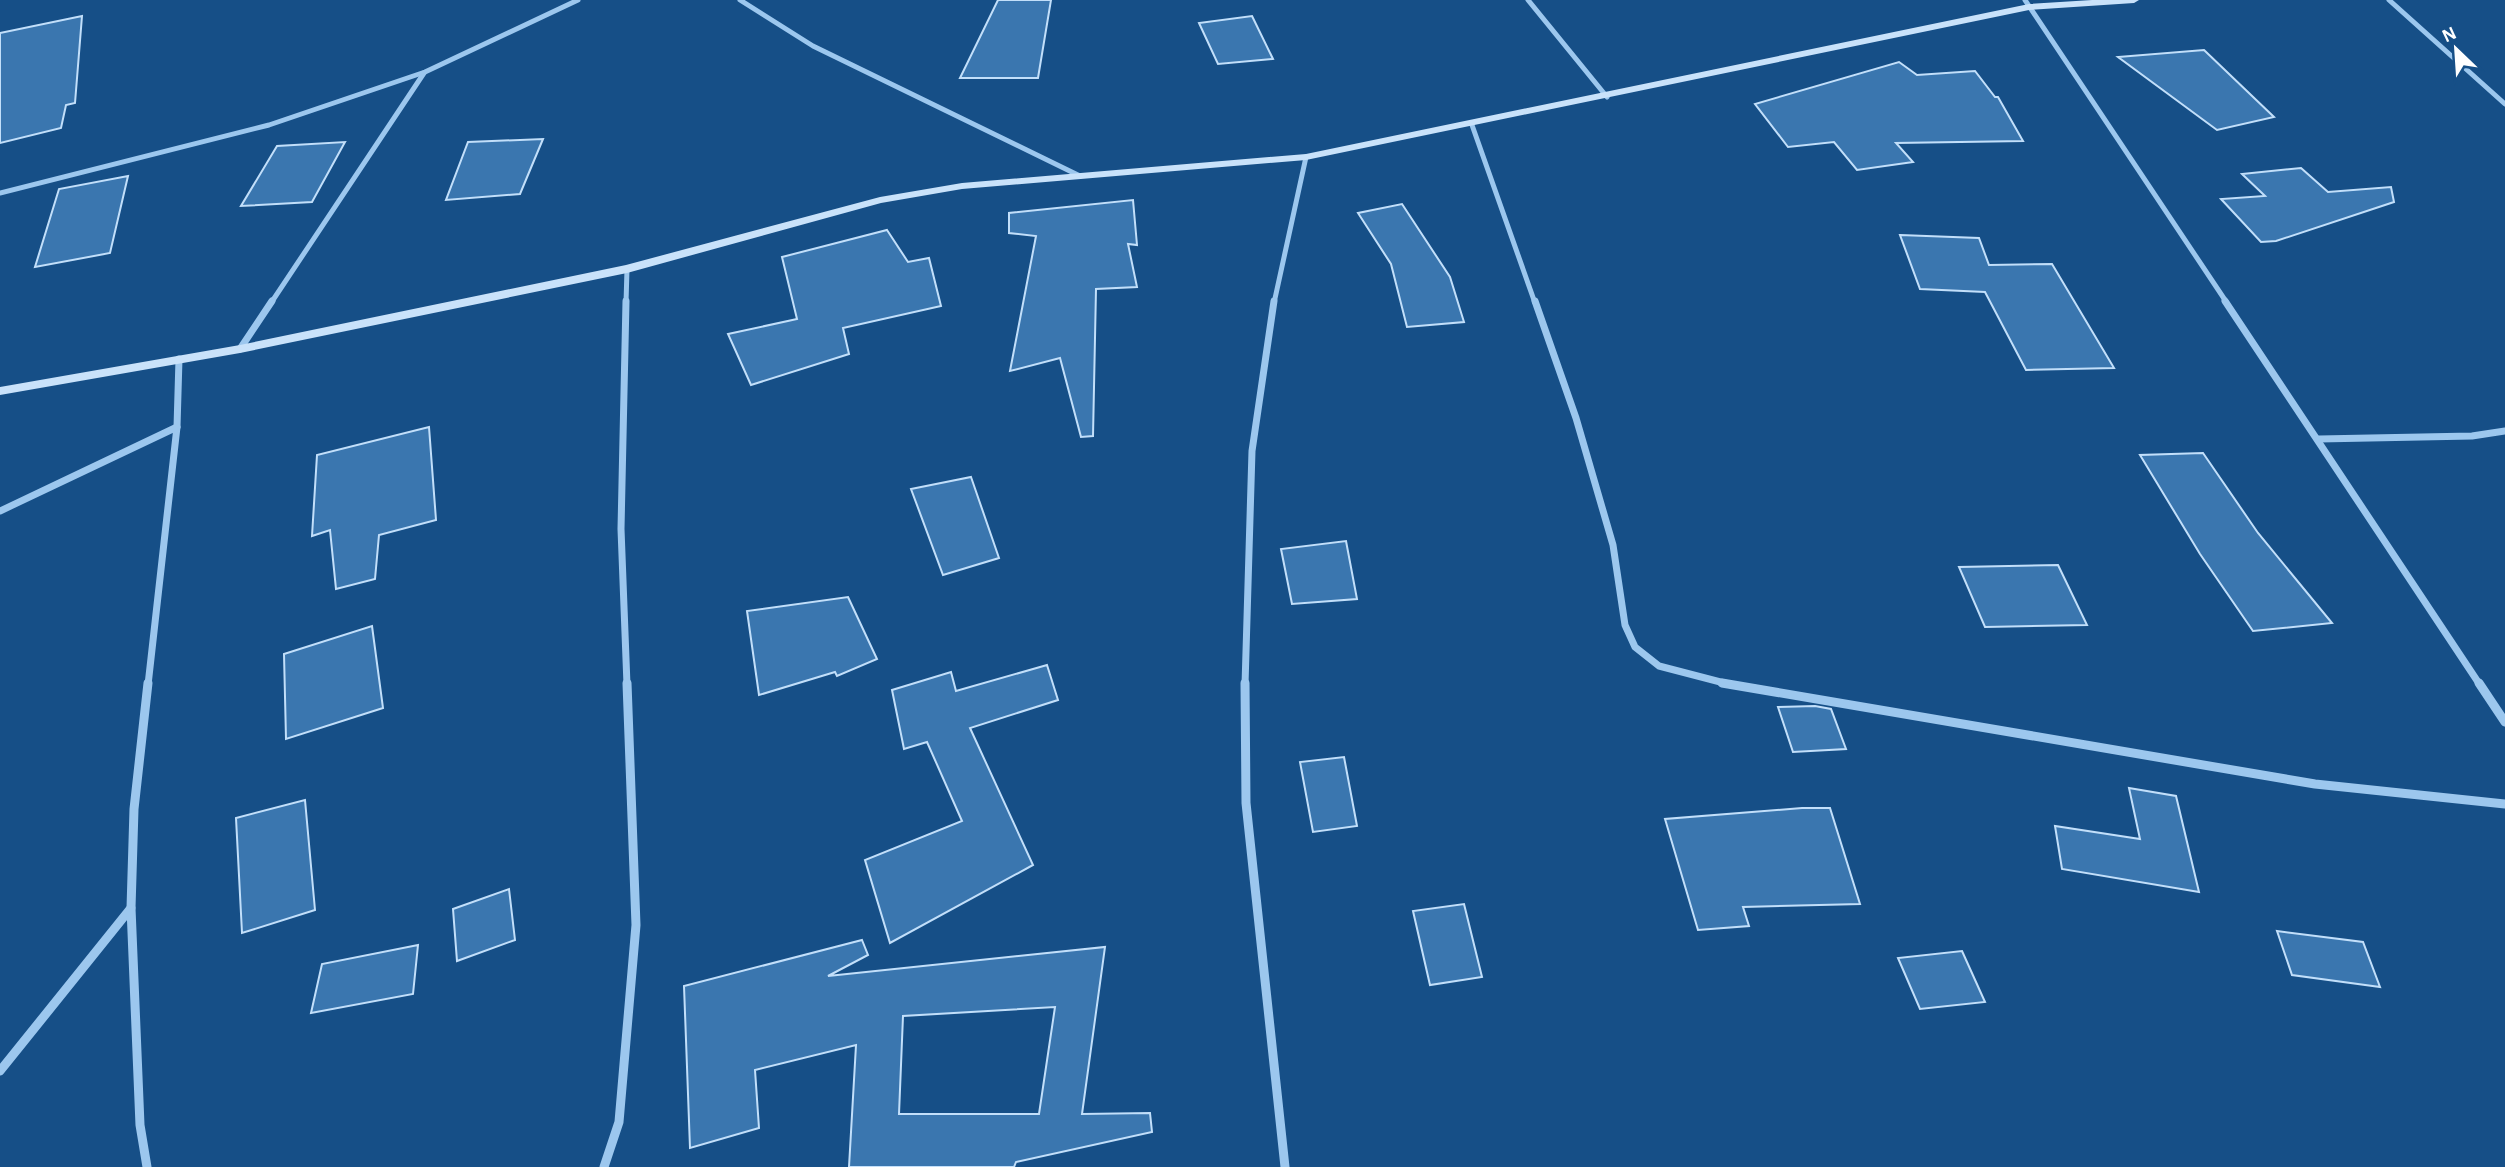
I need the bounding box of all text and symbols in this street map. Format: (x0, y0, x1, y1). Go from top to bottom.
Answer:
north arrow (2421, 14, 2491, 84)
text: N (2439, 24, 2459, 46)

